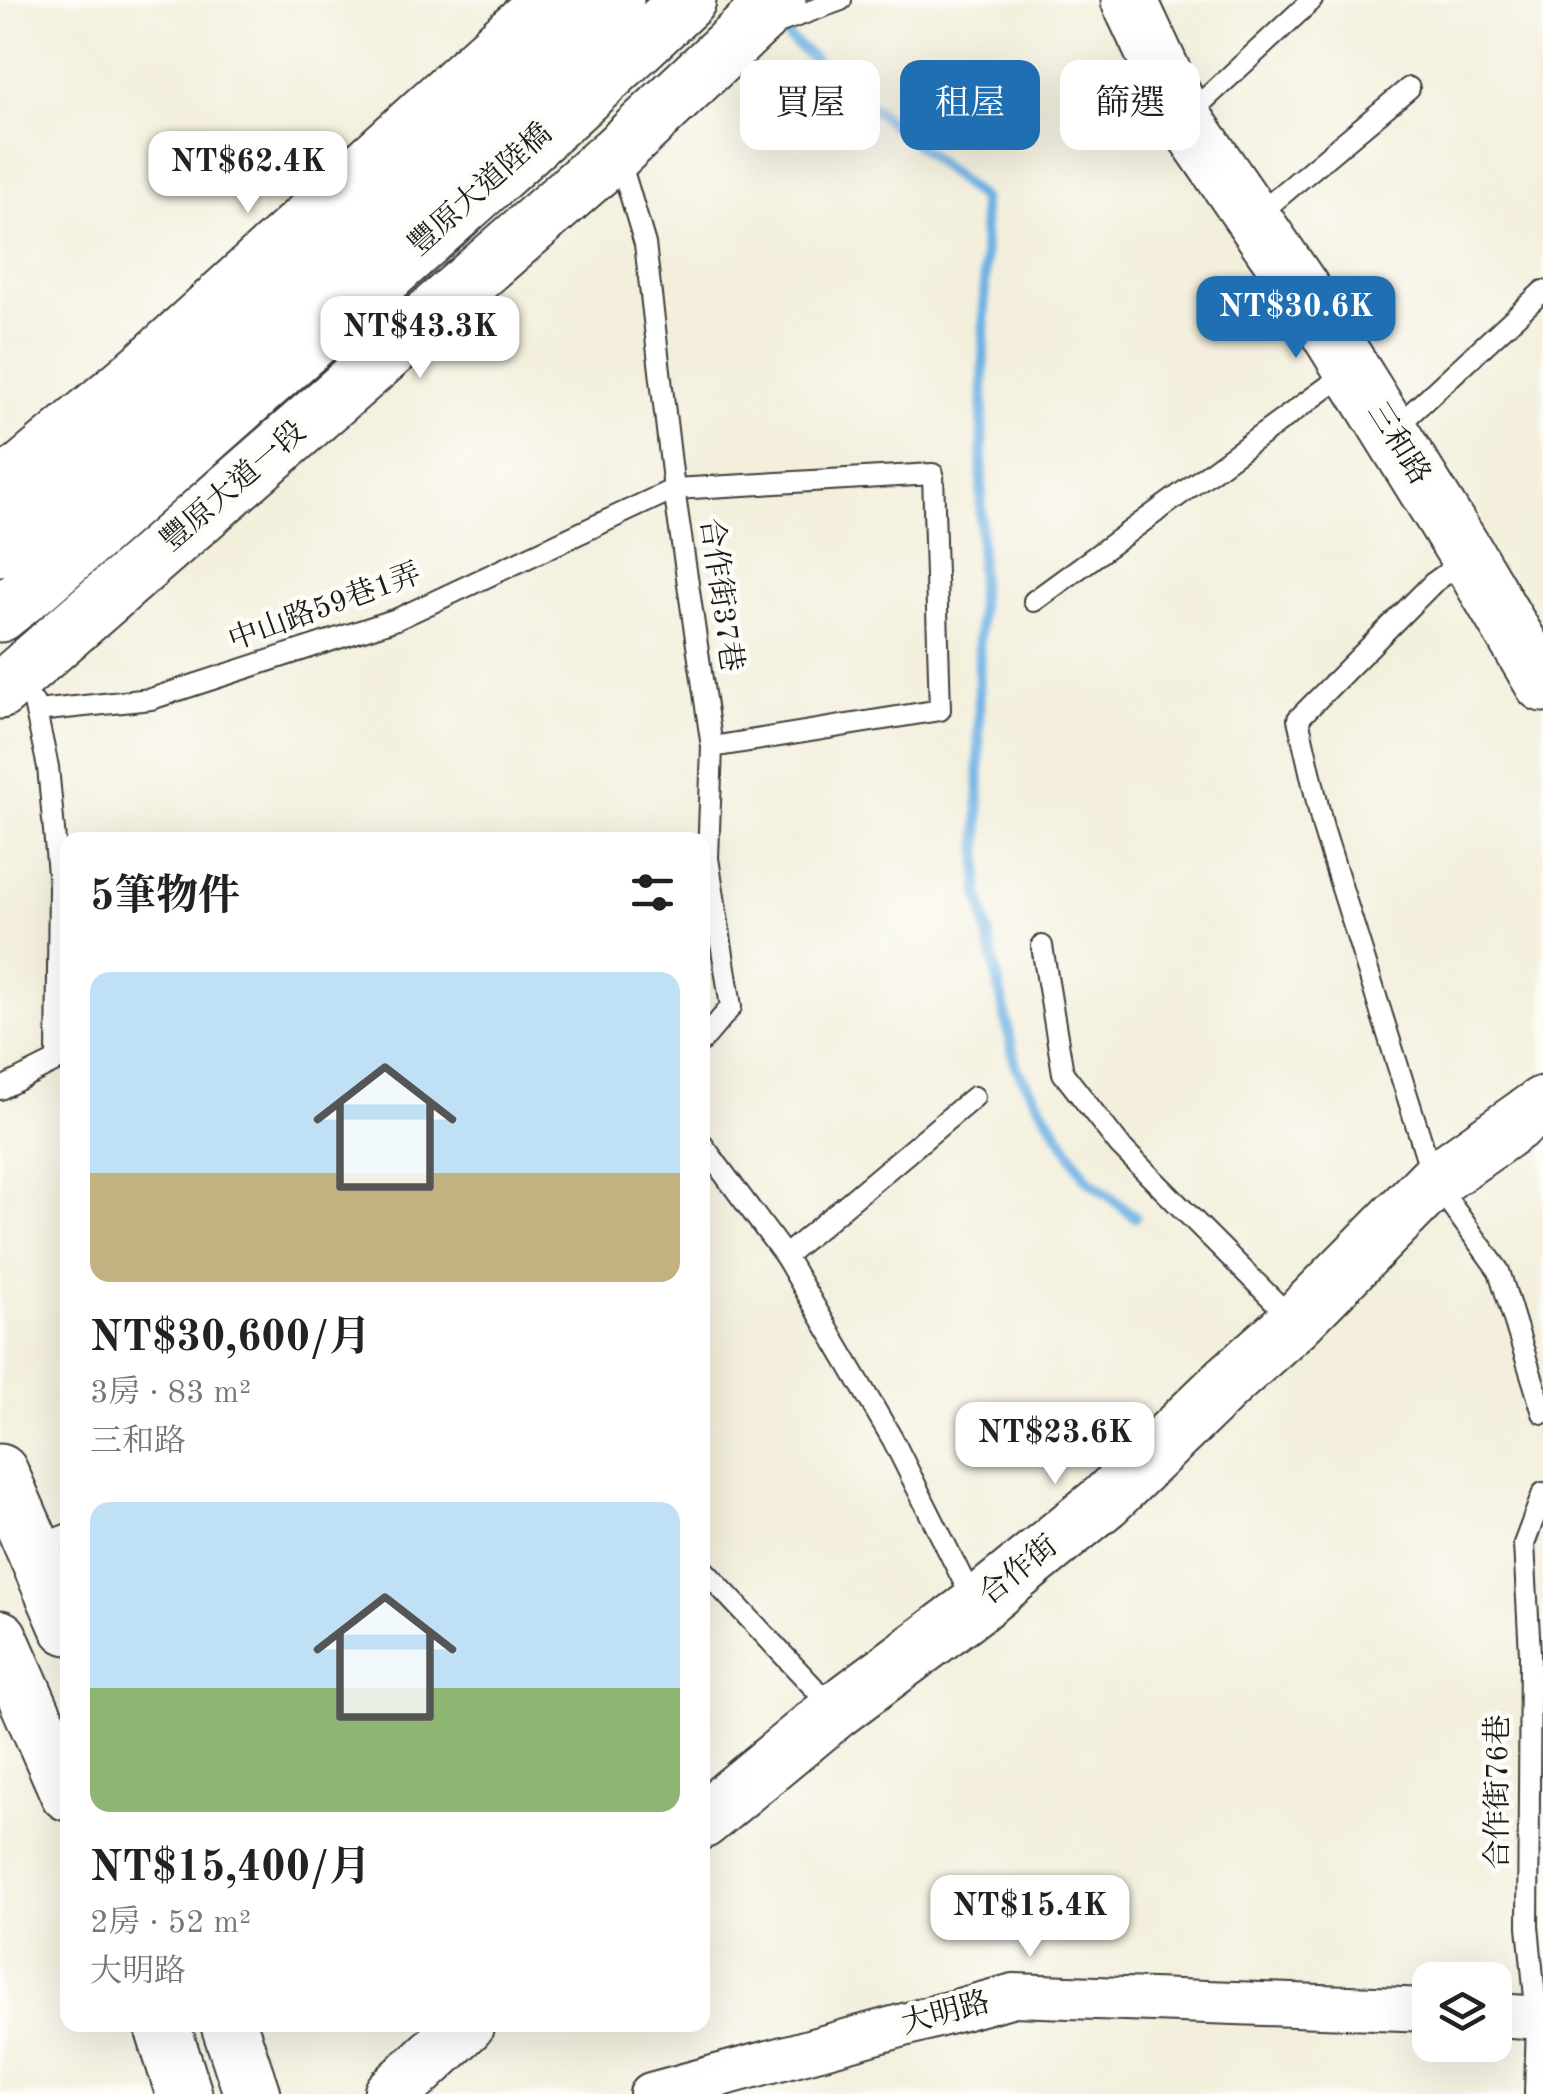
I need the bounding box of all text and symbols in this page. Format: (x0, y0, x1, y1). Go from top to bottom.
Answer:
chip: 買屋 (740, 60, 880, 150)
chip: 租屋 (900, 60, 1040, 150)
chip: 篩選 (1060, 60, 1200, 150)
street label: 豐原大道陸橋 (402, 116, 558, 261)
pin: NT$62.4K (145, 131, 351, 216)
text: NT$62.4K (170, 147, 326, 179)
pin: NT$30.6K (1193, 276, 1399, 361)
text: NT$30.6K (1218, 292, 1374, 324)
pin: NT$43.3K (317, 296, 523, 381)
text: NT$43.3K (342, 312, 498, 344)
street label: 三和路 (1361, 396, 1437, 490)
street label: 豐原大道一段 (154, 414, 312, 557)
street label: 合作街37巷 (694, 516, 749, 674)
street label: 中山路59巷1弄 (224, 557, 425, 657)
icon: filters (625, 865, 680, 920)
text: 5筆物件 (90, 877, 240, 919)
icon: home (295, 1037, 475, 1217)
text: NT$30,600/月 (90, 1318, 371, 1360)
text: 3房 · 83 m² (90, 1378, 251, 1410)
pin: NT$23.6K (952, 1402, 1158, 1487)
text: NT$23.6K (977, 1418, 1133, 1450)
text: 三和路 (90, 1427, 186, 1459)
street label: 合作街 (973, 1529, 1063, 1611)
icon: home (295, 1567, 475, 1747)
street label: 合作街76巷 (1481, 1715, 1514, 1869)
text: NT$15,400/月 (90, 1848, 371, 1890)
pin: NT$15.4K (927, 1875, 1133, 1960)
text: NT$15.4K (952, 1891, 1108, 1923)
text: 2房 · 52 m² (90, 1908, 251, 1940)
text: 大明路 (90, 1957, 186, 1989)
map controls (1412, 1962, 1512, 2062)
button: layers (1412, 1962, 1512, 2062)
street label: 大明路 (898, 1985, 993, 2040)

